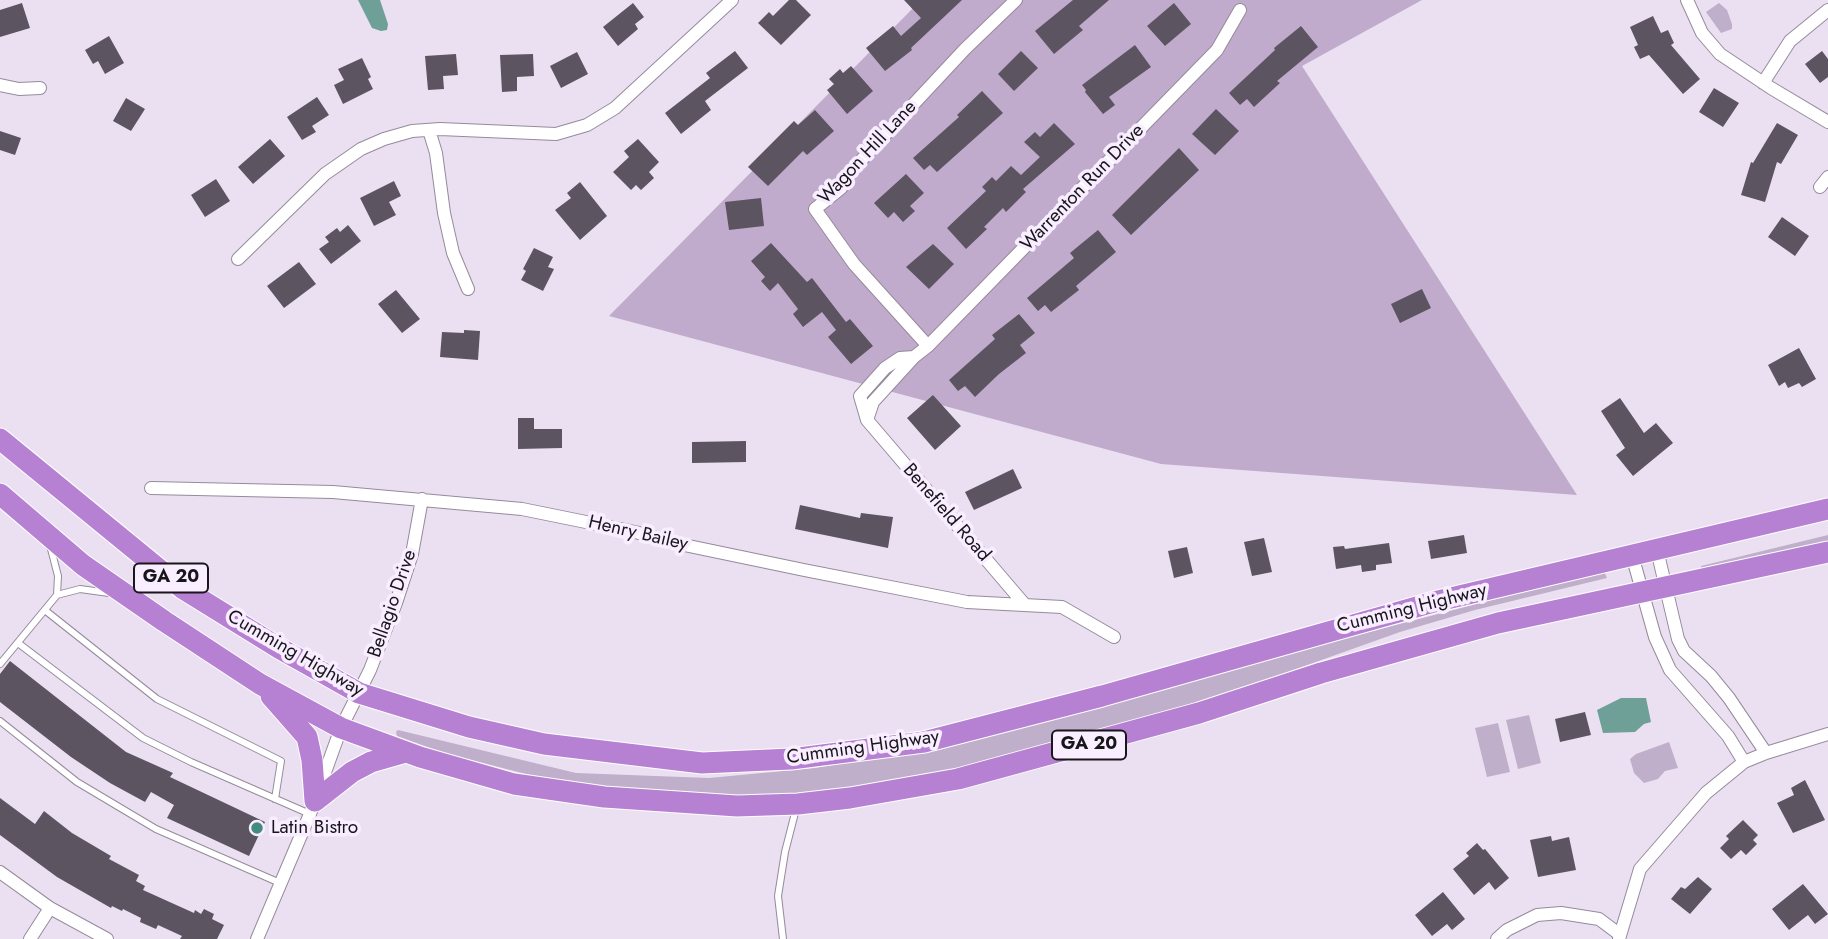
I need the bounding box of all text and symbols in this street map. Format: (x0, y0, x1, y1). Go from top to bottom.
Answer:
street label: Wagon Hill Lane (814, 96, 922, 210)
street label: Warrenton Run Drive (1017, 120, 1149, 256)
street label: Benefield Road (897, 459, 995, 567)
street label: Henry Bailey (586, 511, 690, 557)
street label: Bellagio Drive (364, 547, 422, 661)
road number: GA 20 (134, 564, 208, 592)
street label: Cumming Highway (1335, 579, 1489, 639)
street label: Cumming Highway (223, 606, 367, 702)
street label: Cumming Highway (785, 726, 941, 770)
road number: GA 20 (1052, 730, 1126, 760)
place label: Latin Bistro (271, 817, 358, 839)
marker: Latin Bistro (249, 820, 265, 836)

